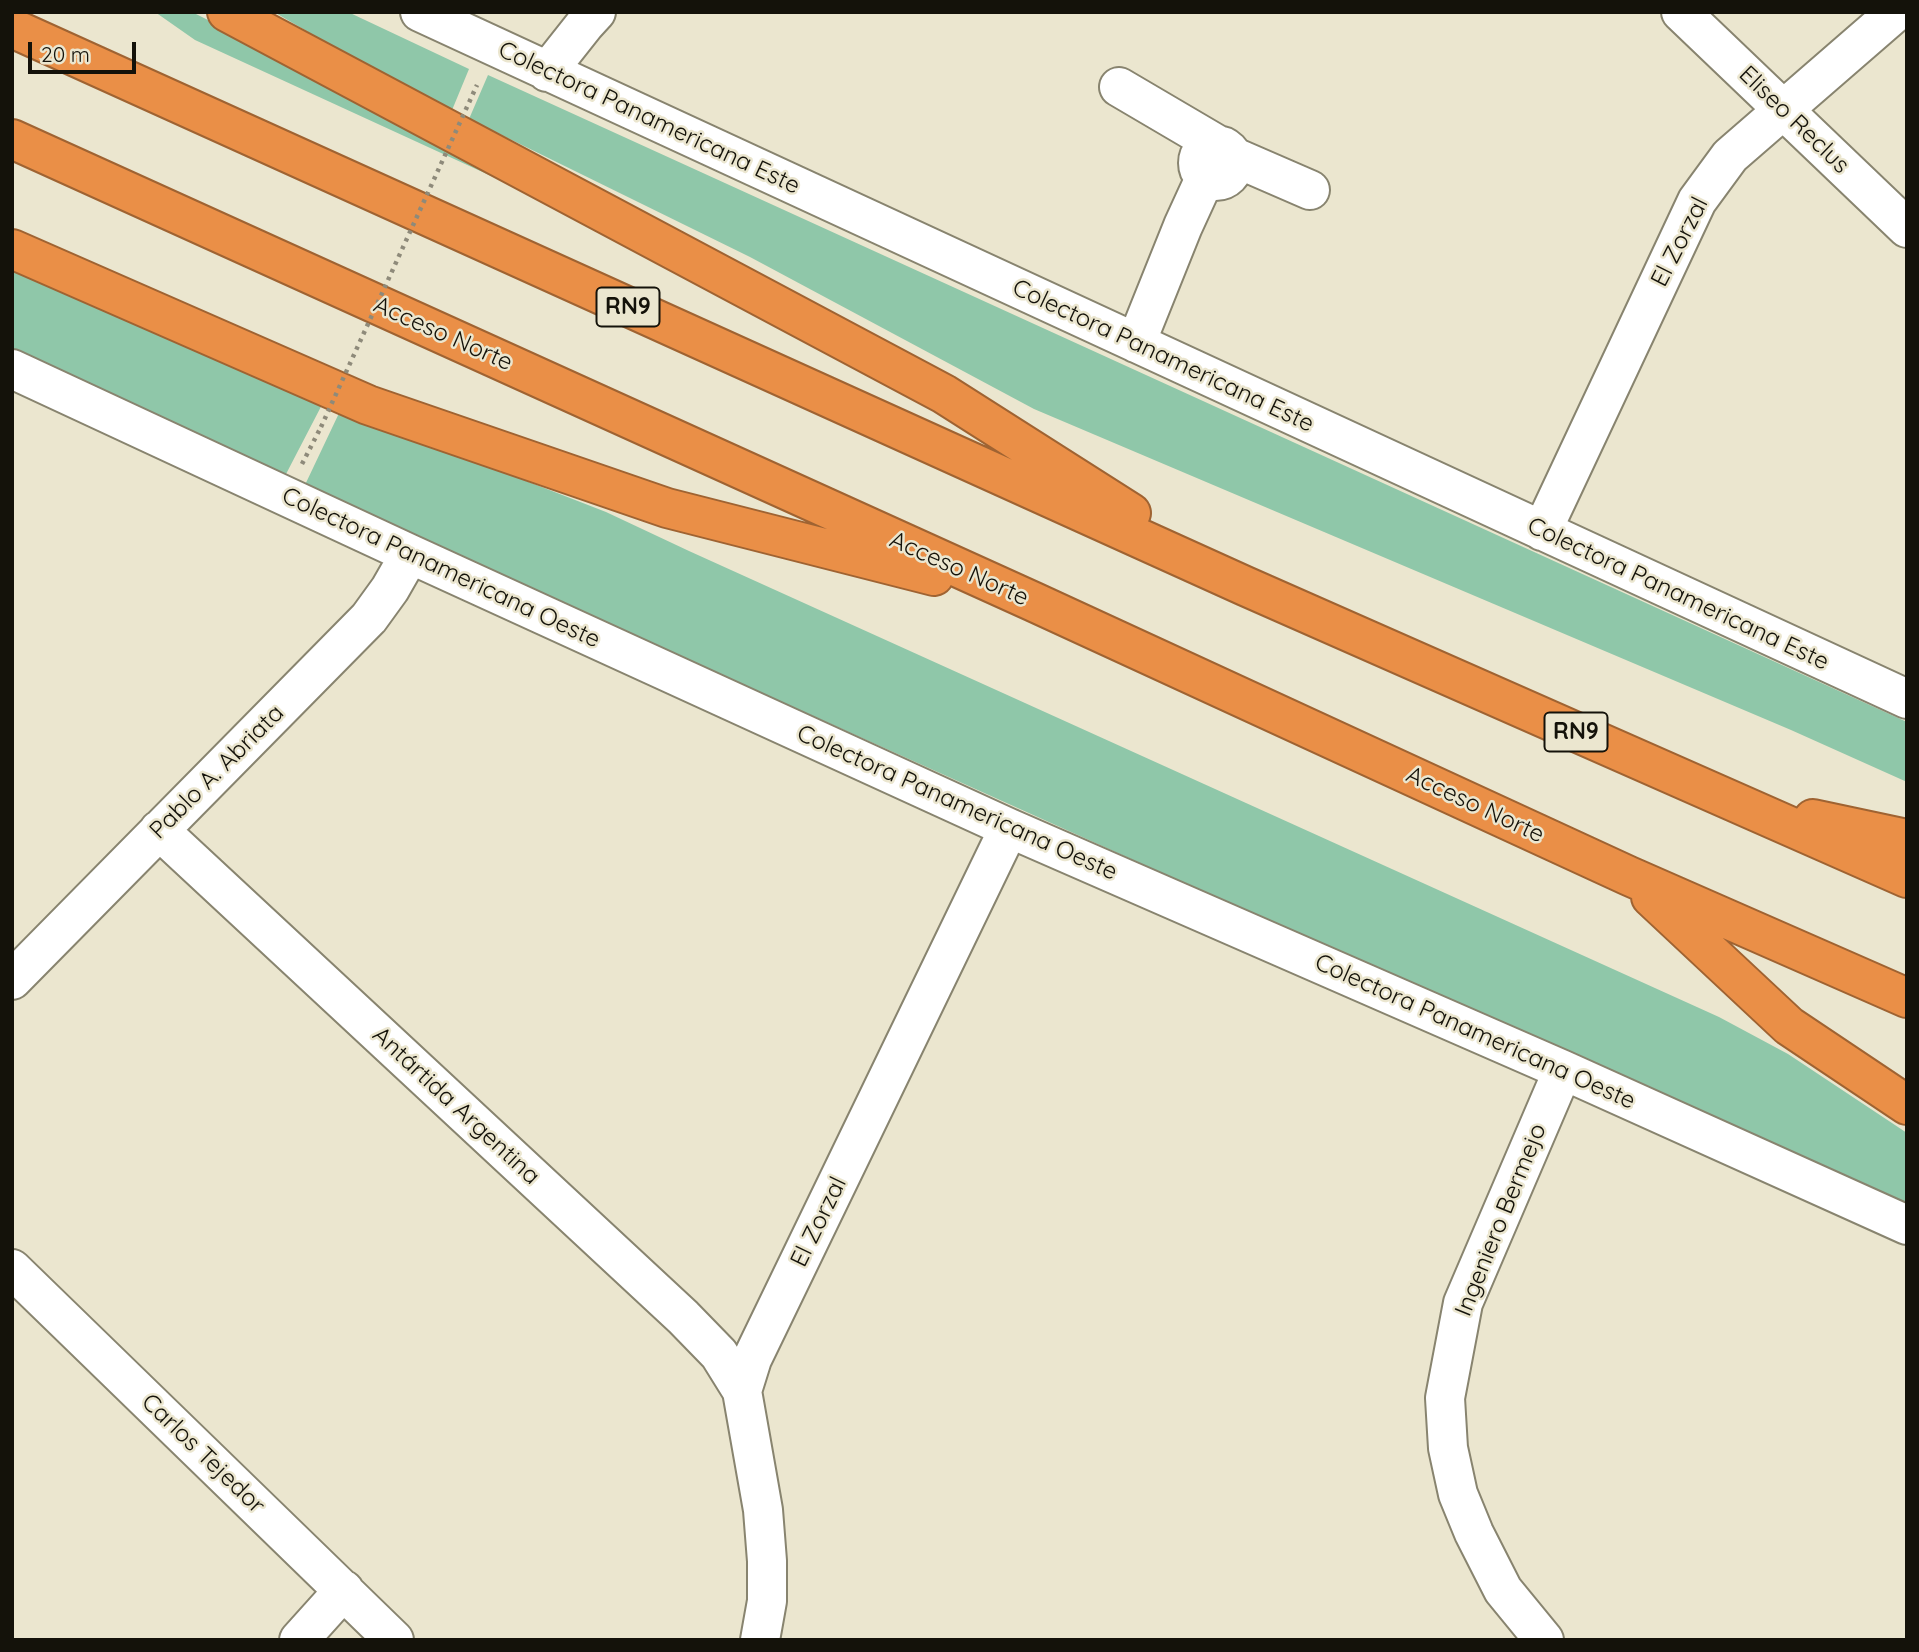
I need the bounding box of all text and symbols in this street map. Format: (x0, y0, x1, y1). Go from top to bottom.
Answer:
scale bar (32, 28, 140, 72)
street label: Colectora Panamericana Este (494, 35, 804, 201)
text: 20 m (41, 41, 90, 67)
street label: Eliseo Reclus (1733, 60, 1855, 180)
street label: El Zorzal (1645, 193, 1715, 291)
street label: Colectora Panamericana Este (1008, 273, 1318, 439)
road number: RN9 (596, 288, 660, 326)
street label: Acceso Norte (369, 291, 517, 377)
street label: Colectora Panamericana Oeste (277, 481, 605, 655)
street label: Colectora Panamericana Este (1523, 511, 1833, 677)
street label: Acceso Norte (885, 526, 1033, 612)
street label: Pablo A. Abriata (144, 699, 290, 845)
road number: RN9 (1544, 712, 1608, 752)
street label: Colectora Panamericana Oeste (792, 719, 1122, 887)
street label: Acceso Norte (1401, 760, 1549, 850)
street label: Colectora Panamericana Oeste (1310, 948, 1640, 1116)
street label: Antártida Argentina (366, 1021, 546, 1191)
street label: Ingeniero Bermejo (1449, 1120, 1553, 1320)
street label: El Zorzal (785, 1172, 853, 1272)
street label: Carlos Tejedor (135, 1388, 271, 1520)

